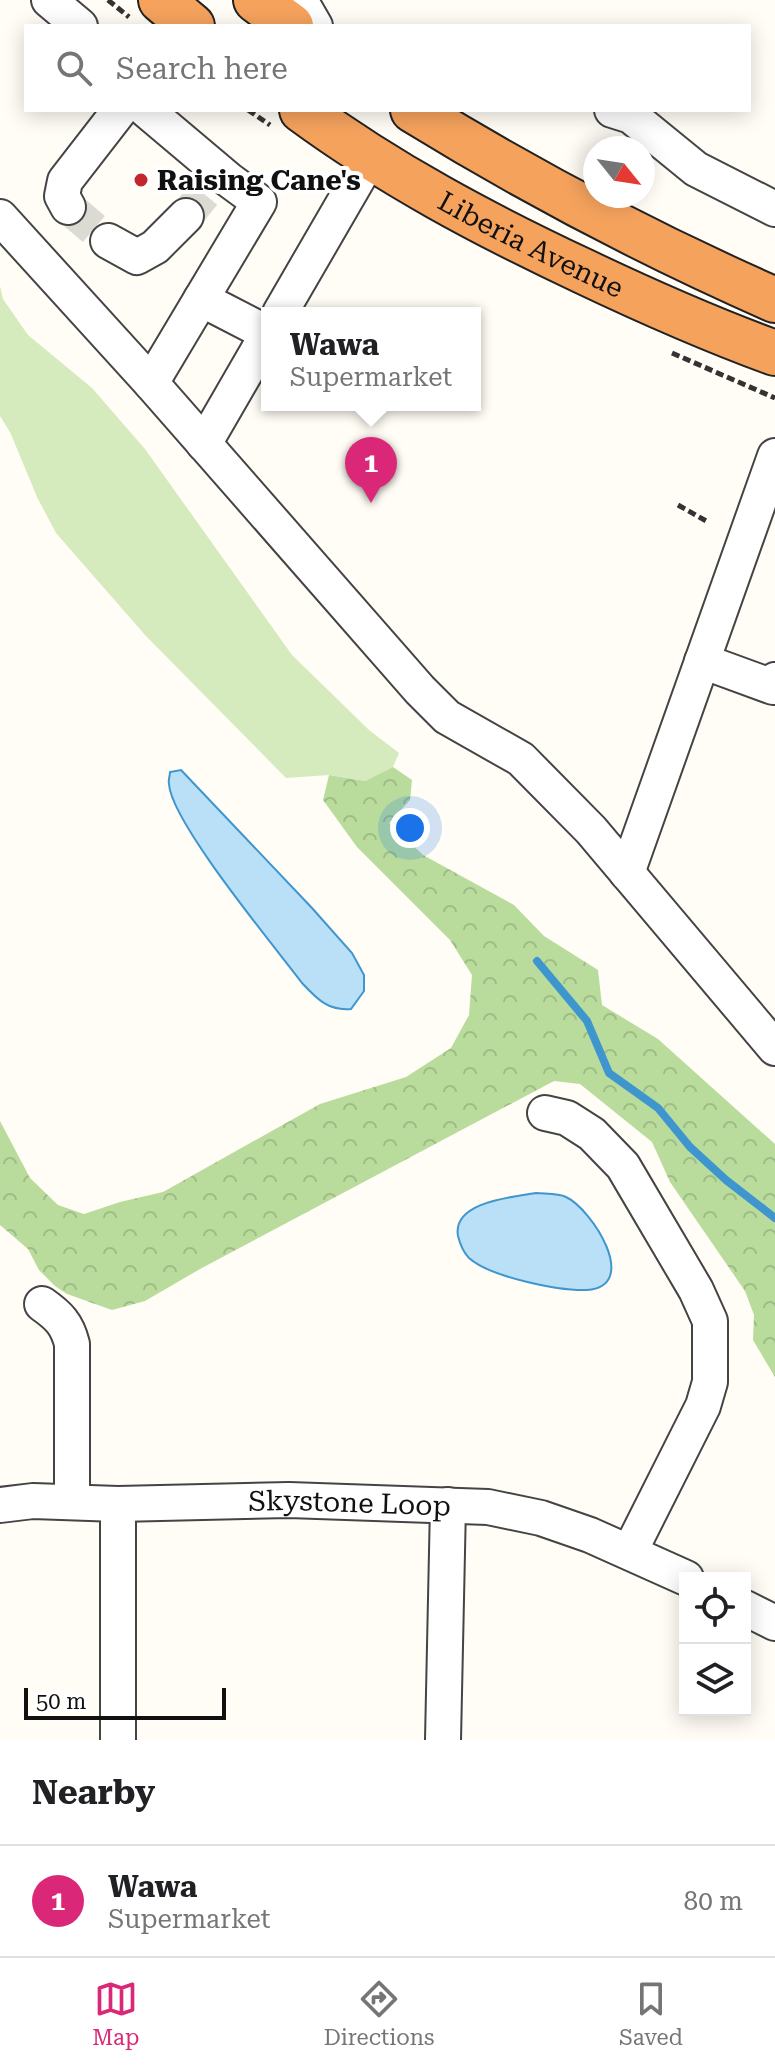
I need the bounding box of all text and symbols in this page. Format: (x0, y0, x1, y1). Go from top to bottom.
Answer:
search box (24, 24, 751, 112)
icon: search (52, 46, 96, 90)
text: Search here (116, 51, 288, 86)
north arrow (583, 136, 655, 208)
place label: Raising Cane's (157, 164, 361, 197)
marker: Raising Cane's (132, 171, 150, 189)
street label: Liberia Avenue (433, 184, 629, 304)
popup (261, 307, 481, 411)
text: Wawa (290, 327, 379, 362)
text: Supermarket (290, 362, 452, 392)
pin: 1 (345, 437, 397, 503)
your location (390, 808, 430, 848)
street label: Skystone Loop (248, 1483, 451, 1522)
map controls (679, 1572, 751, 1716)
button: locate (679, 1572, 751, 1644)
button: layers (679, 1644, 751, 1716)
scale bar (24, 1684, 226, 1720)
text: 50 m (36, 1689, 86, 1714)
text: Nearby (32, 1772, 155, 1812)
text: Wawa (108, 1869, 197, 1904)
text: 1 (51, 1886, 65, 1916)
text: 80 m (684, 1886, 743, 1916)
text: Supermarket (108, 1904, 271, 1934)
tab: Map (92, 1977, 139, 2050)
tab: Directions (324, 1977, 434, 2050)
tab: Saved (619, 1977, 683, 2050)

